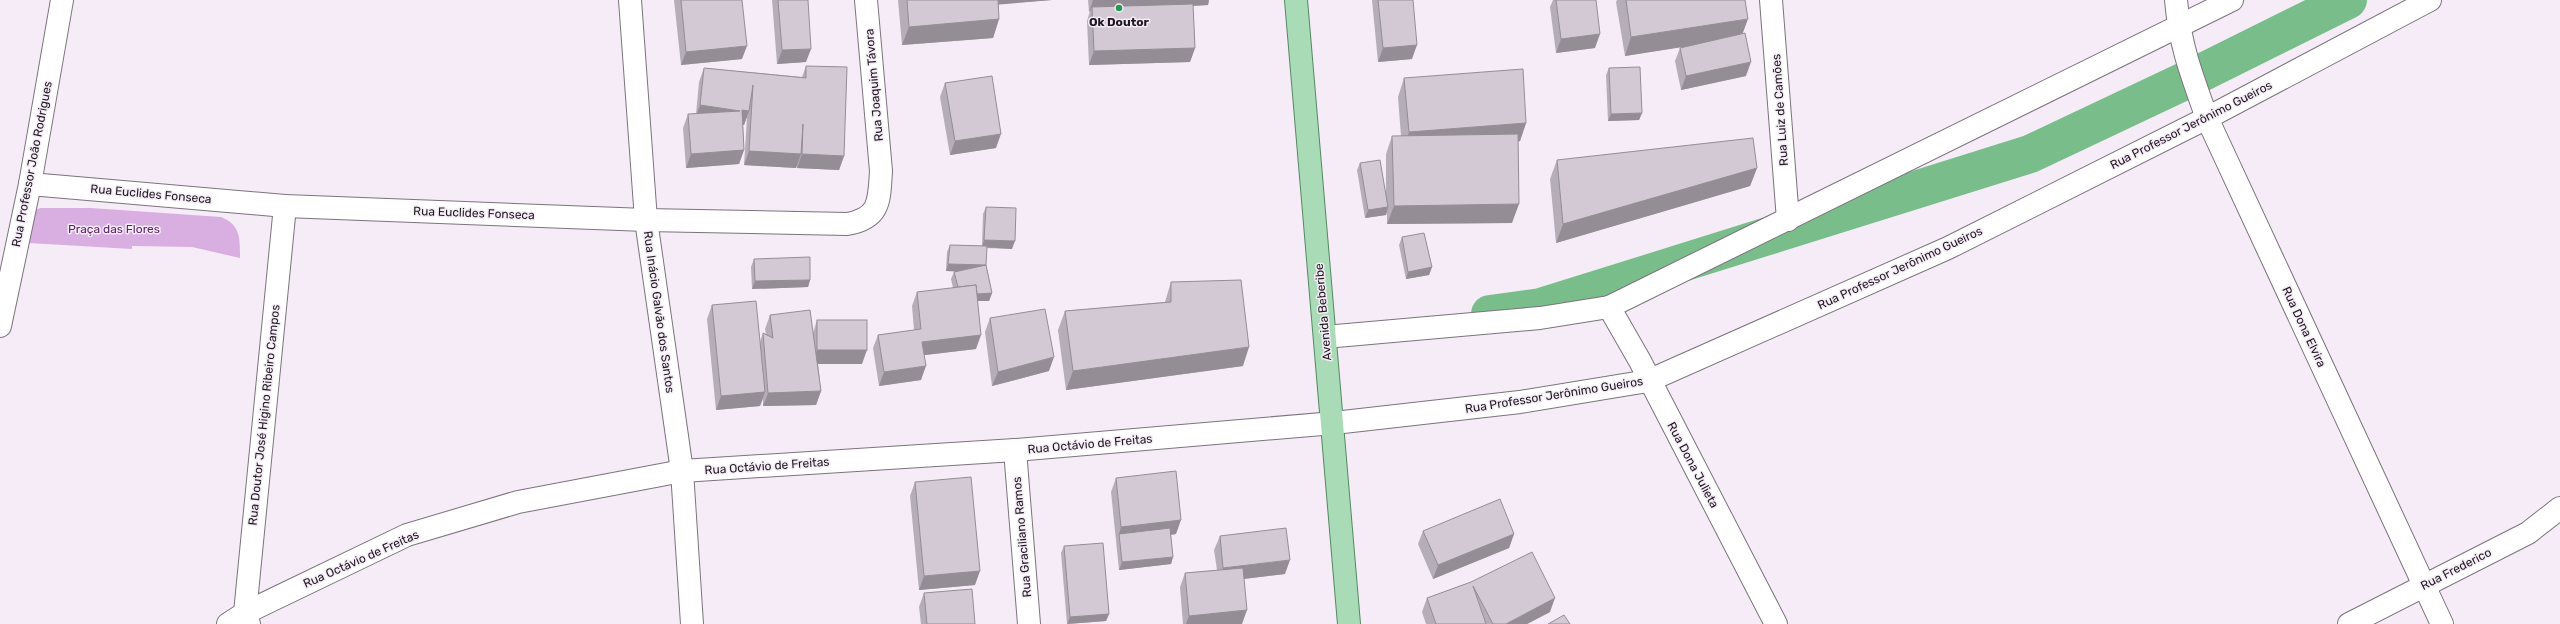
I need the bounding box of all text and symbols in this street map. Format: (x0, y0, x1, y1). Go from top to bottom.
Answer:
marker: Ok Doutor (1114, 3, 1124, 13)
place label: Ok Doutor (1089, 15, 1150, 29)
street label: Rua Joaquim Távora (862, 28, 886, 142)
street label: Rua Luiz de Camões (1769, 54, 1791, 166)
street label: Rua Professor Jerônimo Gueiros (2108, 78, 2274, 172)
street label: Rua Professor João Rodrigues (9, 80, 55, 248)
street label: Rua Euclides Fonseca (90, 182, 212, 206)
street label: Rua Euclides Fonseca (413, 204, 535, 222)
park label: Praça das Flores (68, 222, 160, 236)
street label: Rua Professor Jerônimo Gueiros (1815, 224, 1985, 312)
street label: Rua Inácio Galvão dos Santos (641, 230, 677, 394)
street label: Avenida Beberibe (1312, 262, 1334, 361)
street label: Rua Dona Elvira (2279, 284, 2329, 370)
street label: Rua Doutor José Higino Ribeiro Campos (245, 304, 283, 526)
street label: Rua Professor Jerônimo Gueiros (1464, 374, 1644, 416)
street label: Rua Dona Julieta (1664, 420, 1722, 510)
street label: Rua Octávio de Freitas (1027, 432, 1153, 456)
street label: Rua Octávio de Freitas (704, 455, 830, 477)
street label: Rua Graciliano Ramos (1010, 476, 1034, 598)
street label: Rua Octávio de Freitas (301, 527, 421, 591)
street label: Rua Frederico (2418, 545, 2494, 593)

